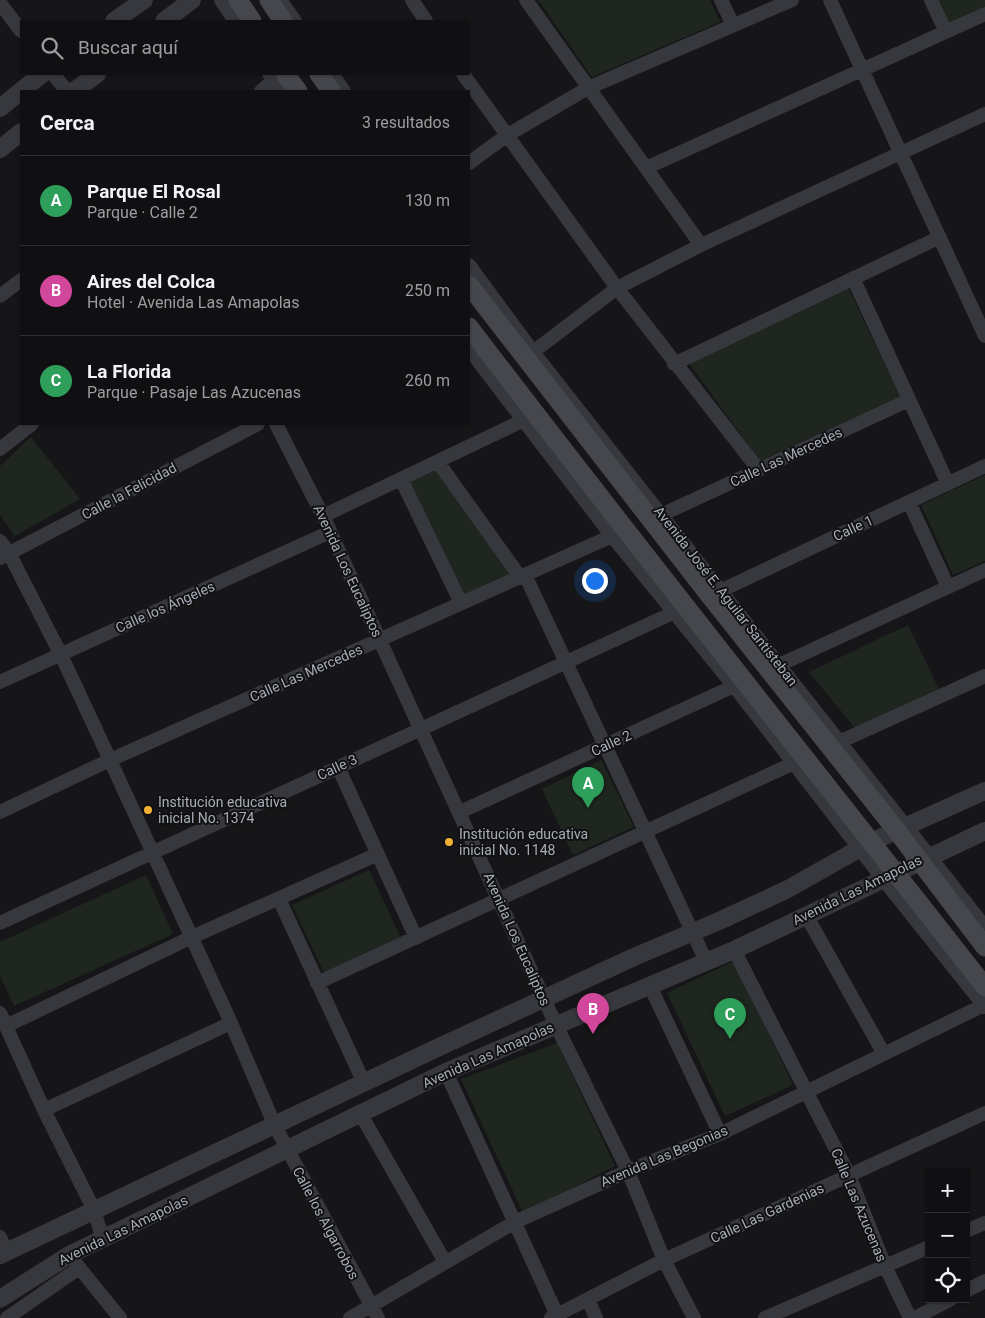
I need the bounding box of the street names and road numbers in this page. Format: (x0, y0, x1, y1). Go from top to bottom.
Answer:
street label: Calle Las Mercedes (727, 424, 845, 490)
street label: Calle la Felicidad (79, 459, 179, 523)
street label: Avenida Los Eucaliptos (310, 502, 386, 640)
street label: Avenida José E. Aguilar Santisteban (651, 503, 801, 689)
street label: Calle 1 (830, 512, 876, 544)
street label: Calle los Ángeles (113, 577, 217, 636)
street label: Calle Las Mercedes (247, 641, 365, 705)
street label: Calle 2 (588, 727, 634, 759)
street label: Calle 3 (314, 751, 360, 783)
street label: Avenida Las Amapolas (790, 852, 924, 928)
street label: Avenida Los Eucaliptos (480, 870, 554, 1008)
street label: Avenida Las Amapolas (420, 1019, 556, 1091)
street label: Avenida Las Begonias (598, 1122, 730, 1190)
street label: Calle Las Azucenas (828, 1146, 890, 1264)
street label: Calle los Algarrobos (290, 1164, 362, 1282)
street label: Calle Las Gardenias (708, 1180, 826, 1246)
street label: Avenida Las Amapolas (56, 1192, 190, 1268)

